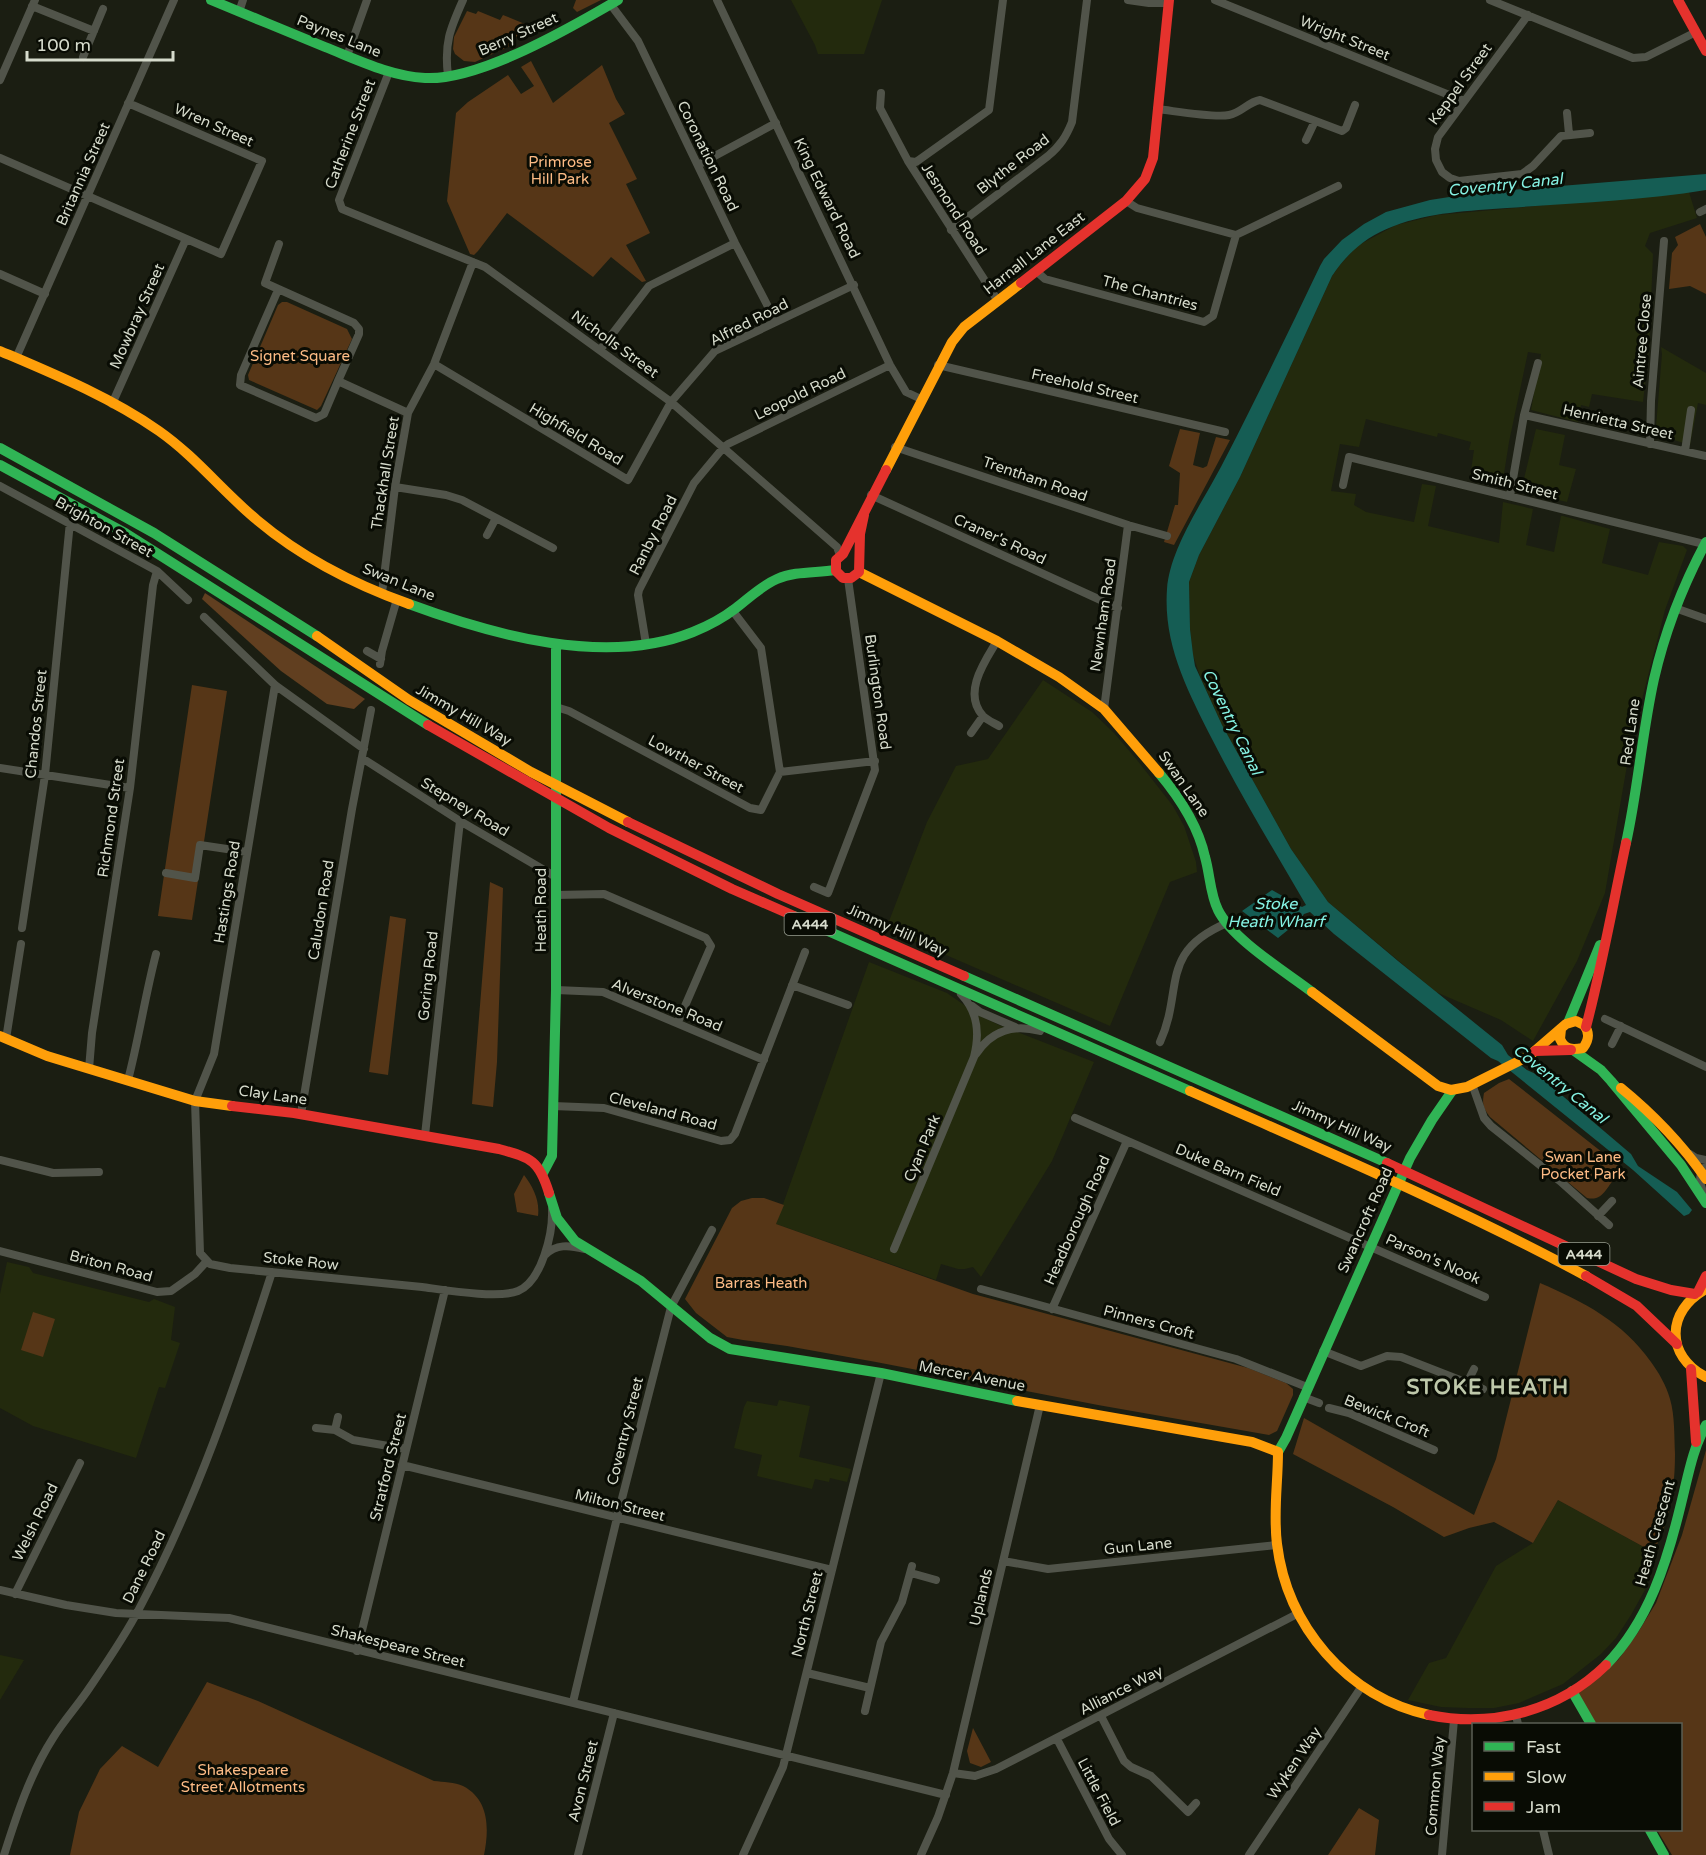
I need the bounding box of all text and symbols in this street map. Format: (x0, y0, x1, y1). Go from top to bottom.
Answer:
street label: Berry Street (475, 8, 561, 60)
street label: Paynes Lane (294, 11, 384, 61)
street label: Wright Street (1297, 12, 1393, 64)
scale bar (27, 24, 172, 62)
text: 100 m (36, 34, 91, 56)
street label: Keppel Street (1424, 39, 1496, 128)
street label: Catherine Street (321, 76, 379, 191)
street label: Coronation Road (673, 98, 743, 214)
street label: Wren Street (171, 99, 257, 151)
street label: Britannia Street (52, 119, 114, 228)
street label: Blythe Road (973, 130, 1053, 198)
street label: King Edward Road (790, 135, 864, 261)
park label: Primrose Hill Park (528, 153, 592, 188)
street label: Jesmond Road (918, 160, 990, 258)
water label: Coventry Canal (1447, 169, 1565, 201)
street label: Harnall Lane East (980, 208, 1089, 298)
street label: Mowbray Street (106, 260, 168, 372)
street label: The Chantries (1100, 272, 1200, 314)
street label: Aintree Close (1629, 293, 1655, 389)
street label: Alfred Road (707, 295, 791, 349)
street label: Nicholls Street (568, 306, 662, 382)
park label: Signet Square (250, 347, 350, 365)
street label: Leopold Road (751, 364, 849, 424)
street label: Freehold Street (1030, 365, 1141, 407)
street label: Highfield Road (526, 399, 626, 469)
street label: Henrietta Street (1561, 400, 1676, 444)
street label: Thackhall Street (367, 415, 403, 531)
street label: Trentham Road (980, 453, 1090, 505)
street label: Smith Street (1470, 465, 1560, 503)
street label: Ranby Road (625, 492, 681, 578)
street label: Brighton Street (52, 493, 156, 561)
street label: Craner's Road (951, 510, 1049, 568)
street label: Newnham Road (1086, 557, 1120, 673)
street label: Swan Lane (360, 559, 438, 605)
street label: Burlington Road (861, 633, 895, 751)
water label: Coventry Canal (1198, 666, 1267, 780)
street label: Chandos Street (21, 668, 51, 779)
street label: Jimmy Hill Way (413, 680, 515, 750)
street label: Red Lane (1616, 697, 1644, 767)
street label: Lowther Street (645, 731, 747, 797)
street label: Swan Lane (1155, 747, 1213, 821)
street label: Richmond Street (94, 757, 128, 879)
street label: Stepney Road (418, 774, 512, 840)
street label: Hastings Road (210, 839, 244, 945)
street label: Caludon Road (304, 859, 338, 961)
street label: Heath Road (532, 868, 550, 952)
water label: Stoke Heath Wharf (1228, 894, 1327, 932)
street label: Jimmy Hill Way (844, 900, 950, 960)
road number: A444 (784, 913, 836, 935)
street label: Goring Road (414, 930, 442, 1022)
street label: Alverstone Road (609, 975, 725, 1035)
water label: Coventry Canal (1509, 1040, 1613, 1129)
street label: Clay Lane (238, 1081, 308, 1109)
street label: Cleveland Road (607, 1088, 719, 1134)
street label: Jimmy Hill Way (1289, 1096, 1395, 1156)
street label: Cyan Park (900, 1112, 944, 1184)
street label: Duke Barn Field (1173, 1140, 1283, 1200)
park label: Swan Lane Pocket Park (1540, 1148, 1626, 1183)
street label: Headborough Road (1040, 1152, 1114, 1288)
street label: Swancroft Road (1334, 1164, 1396, 1276)
street label: Parson's Nook (1383, 1230, 1483, 1288)
road number: A444 (1558, 1243, 1610, 1265)
street label: Briton Road (67, 1246, 155, 1286)
street label: Stoke Row (262, 1248, 340, 1274)
park label: Barras Heath (715, 1274, 807, 1292)
street label: Pinners Croft (1102, 1301, 1197, 1343)
street label: Mercer Avenue (917, 1357, 1027, 1395)
street label: Coventry Street (603, 1375, 647, 1487)
district label: STOKE HEATH (1406, 1375, 1570, 1400)
street label: Bewick Croft (1342, 1391, 1433, 1441)
street label: Stratford Street (366, 1411, 410, 1523)
street label: Heath Crescent (1631, 1478, 1679, 1588)
street label: Welsh Road (8, 1480, 62, 1564)
street label: Milton Street (573, 1485, 667, 1525)
street label: Dane Road (119, 1528, 169, 1606)
street label: Gun Lane (1103, 1533, 1173, 1559)
street label: Uplands (966, 1566, 996, 1628)
street label: North Street (788, 1569, 826, 1659)
street label: Shakespeare Street (329, 1621, 467, 1671)
street label: Alliance Way (1076, 1661, 1166, 1719)
street label: Wyken Way (1263, 1723, 1325, 1803)
legend (1472, 1723, 1682, 1831)
street label: Common Way (1422, 1735, 1448, 1837)
text: Fast (1526, 1736, 1561, 1758)
street label: Avon Street (564, 1738, 602, 1824)
street label: Little Field (1074, 1755, 1124, 1829)
park label: Shakespeare Street Allotments (181, 1761, 305, 1796)
text: Slow (1526, 1766, 1567, 1788)
text: Jam (1526, 1796, 1561, 1818)

